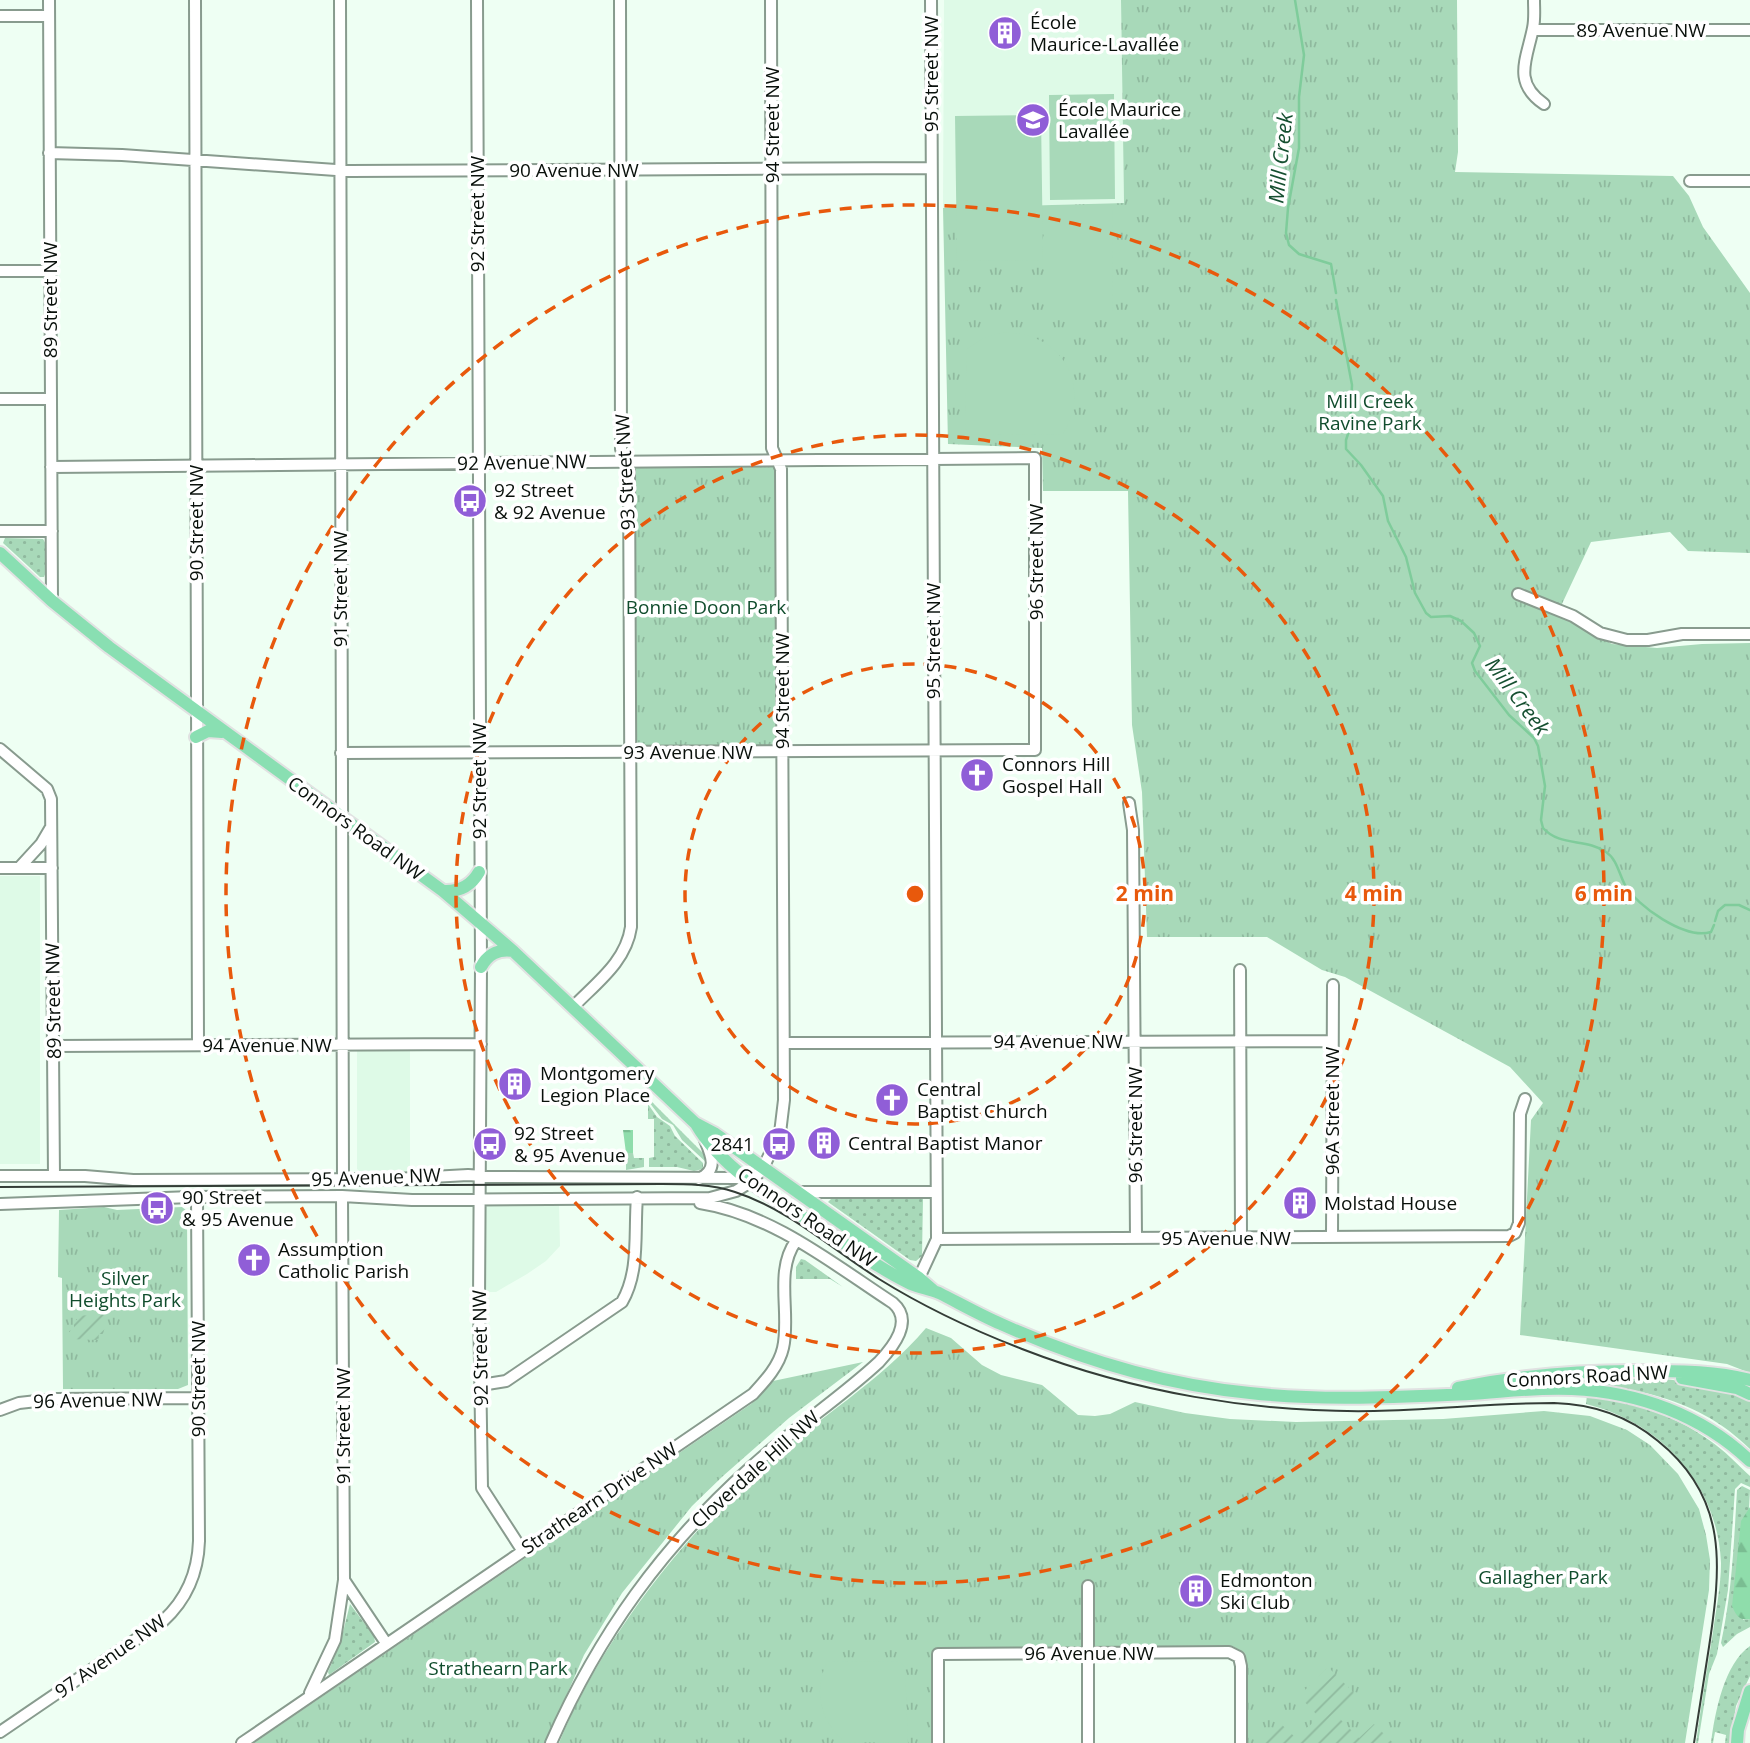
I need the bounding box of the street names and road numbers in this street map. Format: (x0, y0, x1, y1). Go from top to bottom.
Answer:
street label: 95 Street NW (918, 15, 944, 132)
street label: 89 Avenue NW (1576, 17, 1706, 43)
street label: 94 Street NW (759, 66, 785, 183)
street label: 92 Street NW (464, 155, 490, 272)
street label: 90 Avenue NW (509, 157, 639, 183)
street label: 89 Street NW (37, 241, 63, 358)
street label: 93 Street NW (609, 413, 641, 531)
street label: 92 Avenue NW (457, 448, 587, 476)
street label: 90 Street NW (183, 464, 209, 581)
street label: 96 Street NW (1023, 503, 1049, 620)
street label: 91 Street NW (327, 530, 353, 647)
street label: 95 Street NW (920, 582, 946, 699)
street label: 94 Street NW (769, 632, 795, 749)
street label: 92 Street NW (466, 722, 492, 839)
street label: 93 Avenue NW (623, 739, 753, 765)
street label: Connors Road NW (283, 770, 430, 886)
street label: 89 Street NW (39, 942, 67, 1059)
street label: 94 Avenue NW (993, 1028, 1123, 1054)
street label: 94 Avenue NW (202, 1032, 332, 1058)
street label: 96A Street NW (1319, 1046, 1345, 1175)
street label: 96 Street NW (1122, 1066, 1148, 1183)
street label: Connors Road NW (733, 1161, 882, 1273)
street label: 95 Avenue NW (311, 1162, 442, 1192)
street label: 95 Avenue NW (1161, 1225, 1291, 1251)
street label: 92 Street NW (466, 1289, 494, 1406)
street label: 90 Street NW (185, 1320, 211, 1437)
street label: Connors Road NW (1505, 1359, 1669, 1393)
street label: 91 Street NW (330, 1367, 356, 1484)
street label: 96 Avenue NW (33, 1386, 163, 1414)
street label: Cloverdale Hill NW (685, 1404, 825, 1533)
street label: Strathearn Drive NW (516, 1436, 682, 1560)
street label: 97 Avenue NW (49, 1608, 171, 1704)
street label: 96 Avenue NW (1024, 1640, 1154, 1666)

